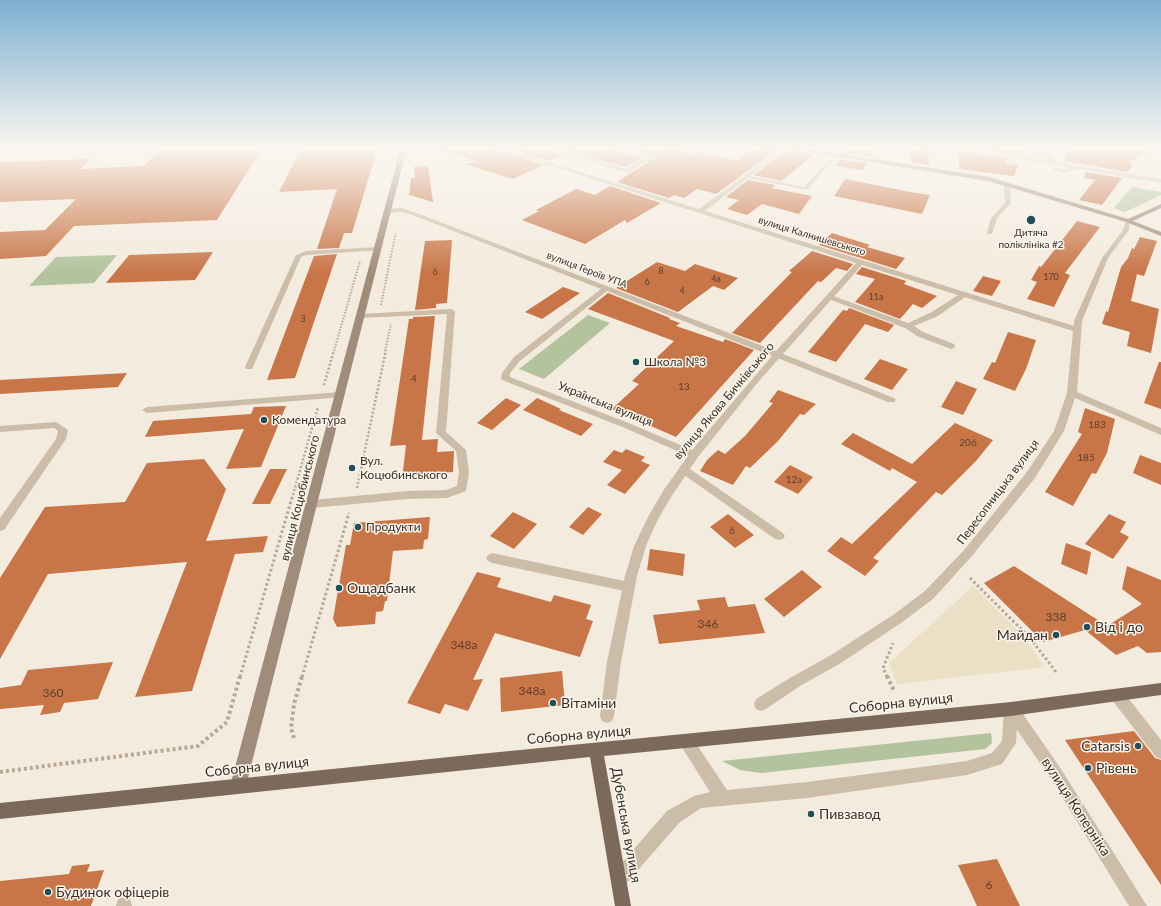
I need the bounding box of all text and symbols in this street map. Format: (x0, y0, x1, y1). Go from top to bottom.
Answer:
street label: вулиця Калнишевського (757, 214, 867, 258)
marker: Дитяча поліклініка #2 (1025, 214, 1037, 226)
place label: Дитяча поліклініка #2 (998, 227, 1064, 250)
street label: вулиця Героїв УПА (545, 249, 629, 291)
house number: 8 (658, 266, 664, 276)
house number: 6 (432, 267, 438, 277)
house number: 170 (1043, 272, 1059, 282)
house number: 4а (711, 274, 721, 284)
house number: 6 (644, 277, 650, 287)
house number: 4 (679, 286, 685, 296)
house number: 11а (869, 292, 883, 302)
house number: 3 (300, 314, 306, 324)
street label: вулиця Якова Бичківського (671, 340, 777, 462)
place label: Школа №3 (644, 355, 706, 369)
marker: Школа №3 (631, 357, 641, 367)
house number: 4 (411, 373, 417, 385)
street label: Українська вулиця (556, 379, 654, 429)
house number: 13 (678, 381, 690, 393)
place label: Комендатура (272, 413, 346, 427)
marker: Комендатура (259, 415, 269, 425)
house number: 183 (1088, 419, 1106, 431)
street label: вулиця Коцюбинського (277, 434, 323, 562)
street label: Пересопницька вулиця (954, 437, 1042, 547)
house number: 206 (959, 437, 977, 449)
house number: 185 (1077, 452, 1095, 464)
place label: Вул. Коцюбинського (360, 454, 447, 482)
marker: Вул. Коцюбинського (347, 463, 357, 473)
house number: 12а (786, 474, 802, 486)
place label: Продукти (366, 520, 421, 534)
marker: Продукти (353, 522, 363, 532)
house number: 6 (729, 525, 735, 537)
place label: Ощадбанк (347, 580, 416, 596)
marker: Ощадбанк (334, 583, 344, 593)
house number: 338 (1046, 610, 1066, 624)
house number: 346 (698, 617, 718, 631)
place label: Від і до (1095, 619, 1143, 635)
marker: Від і до (1082, 622, 1092, 632)
place label: Майдан (997, 627, 1048, 643)
marker: Майдан (1051, 630, 1061, 640)
house number: 348а (451, 638, 477, 652)
house number: 348а (519, 684, 545, 698)
house number: 360 (43, 686, 63, 700)
street label: Соборна вулиця (848, 689, 954, 717)
place label: Вітаміни (561, 695, 616, 711)
marker: Вітаміни (548, 698, 558, 708)
street label: Соборна вулиця (526, 722, 632, 748)
place label: Catarsis (1081, 738, 1130, 754)
marker: Catarsis (1133, 741, 1143, 751)
street label: Соборна вулиця (204, 753, 310, 781)
street label: вулиця Коперніка (1038, 755, 1114, 859)
place label: Рівень (1096, 760, 1137, 776)
marker: Рівень (1083, 763, 1093, 773)
street label: Дубенська вулиця (608, 766, 644, 884)
place label: Пивзавод (819, 806, 881, 822)
marker: Пивзавод (806, 809, 816, 819)
house number: 6 (986, 878, 992, 892)
place label: Будинок офіцерів (56, 884, 169, 900)
marker: Будинок офіцерів (43, 887, 53, 897)

